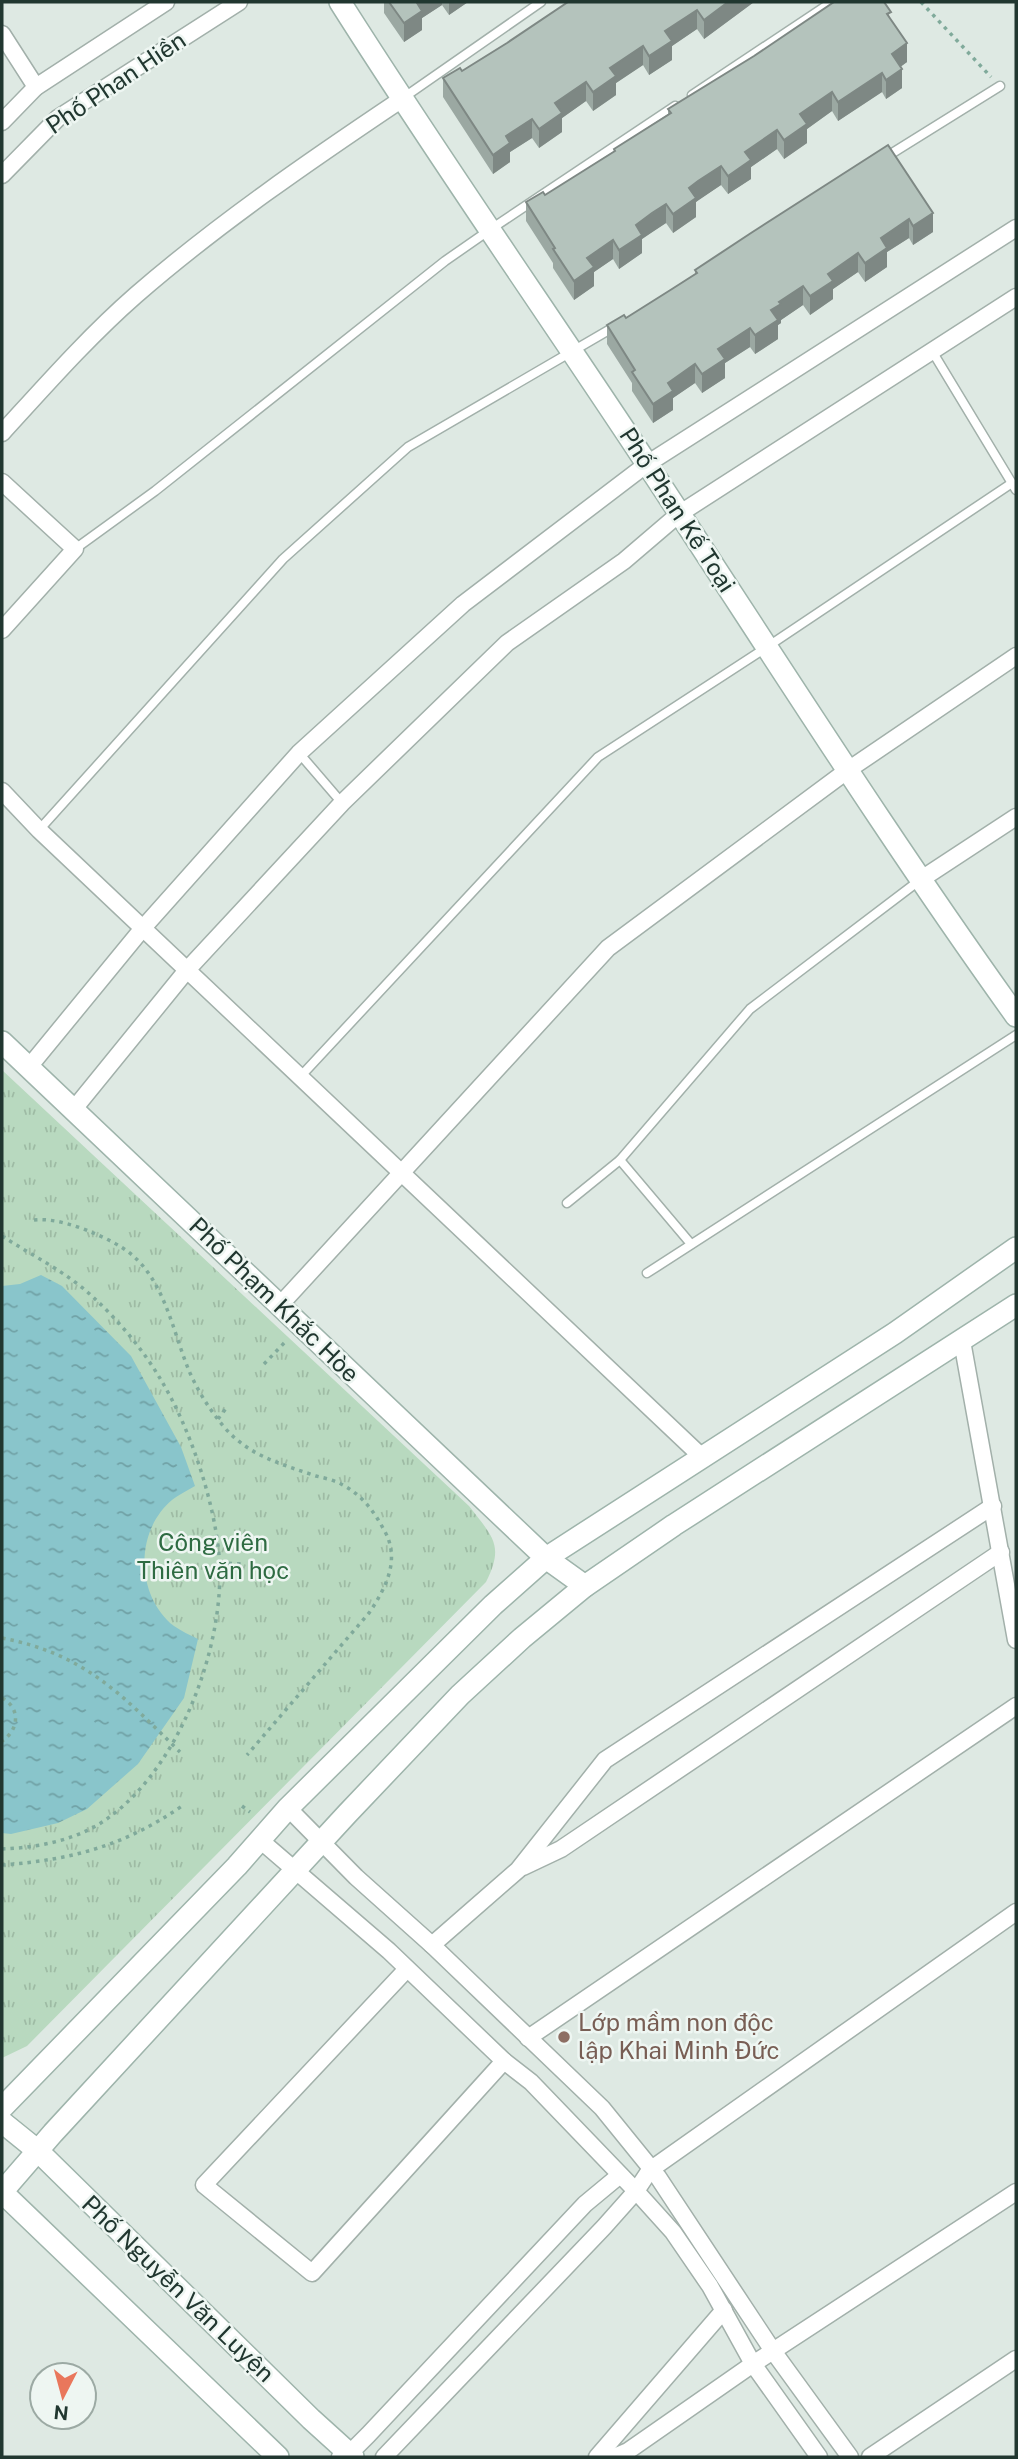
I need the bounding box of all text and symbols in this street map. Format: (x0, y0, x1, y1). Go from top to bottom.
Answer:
street label: Phố Phan Hiền (40, 25, 190, 139)
street label: Phố Phan Kế Toại (614, 422, 741, 597)
street label: Phố Phạm Khắc Hòe (184, 1211, 365, 1387)
park label: Công viên Thiên văn học (137, 1528, 289, 1584)
place label: Lớp mầm non độc lập Khai Minh Đức (578, 2008, 780, 2064)
marker: Lớp mầm non độc lập Khai Minh Đức (556, 2029, 572, 2045)
street label: Phố Nguyễn Văn Luyện (77, 2189, 281, 2387)
north arrow (28, 2361, 98, 2431)
text: N (53, 2401, 70, 2425)

